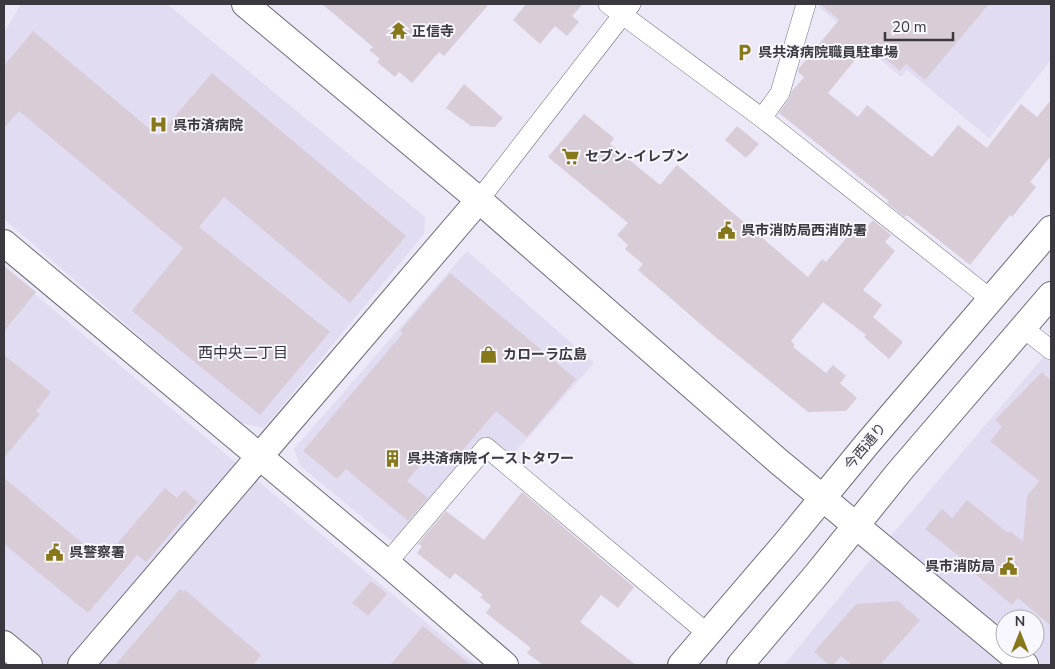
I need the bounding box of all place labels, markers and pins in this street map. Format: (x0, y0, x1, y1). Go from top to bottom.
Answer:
temple icon: 正信寺 (388, 21, 408, 41)
place label: 正信寺 (412, 22, 454, 41)
parking icon: 呉共済病院職員駐車場 (734, 42, 754, 62)
place label: 呉共済病院職員駐車場 (758, 43, 898, 62)
hospital icon: 呉市済病院 (149, 115, 169, 135)
place label: 呉市済病院 (173, 116, 243, 135)
supermarket icon: セブン-イレブン (561, 146, 581, 166)
place label: セブン-イレブン (585, 147, 689, 166)
public building icon: 呉市消防局西消防署 (717, 220, 737, 240)
place label: 呉市消防局西消防署 (741, 221, 867, 240)
shop icon: カローラ広島 (479, 344, 499, 364)
place label: カローラ広島 (503, 345, 587, 364)
building icon: 呉共済病院イーストタワー (383, 448, 403, 468)
place label: 呉共済病院イーストタワー (407, 449, 574, 468)
public building icon: 呉警察署 (45, 542, 65, 562)
place label: 呉警察署 (69, 543, 125, 562)
public building icon: 呉市消防局 (999, 556, 1019, 576)
place label: 呉市消防局 (925, 557, 995, 576)

